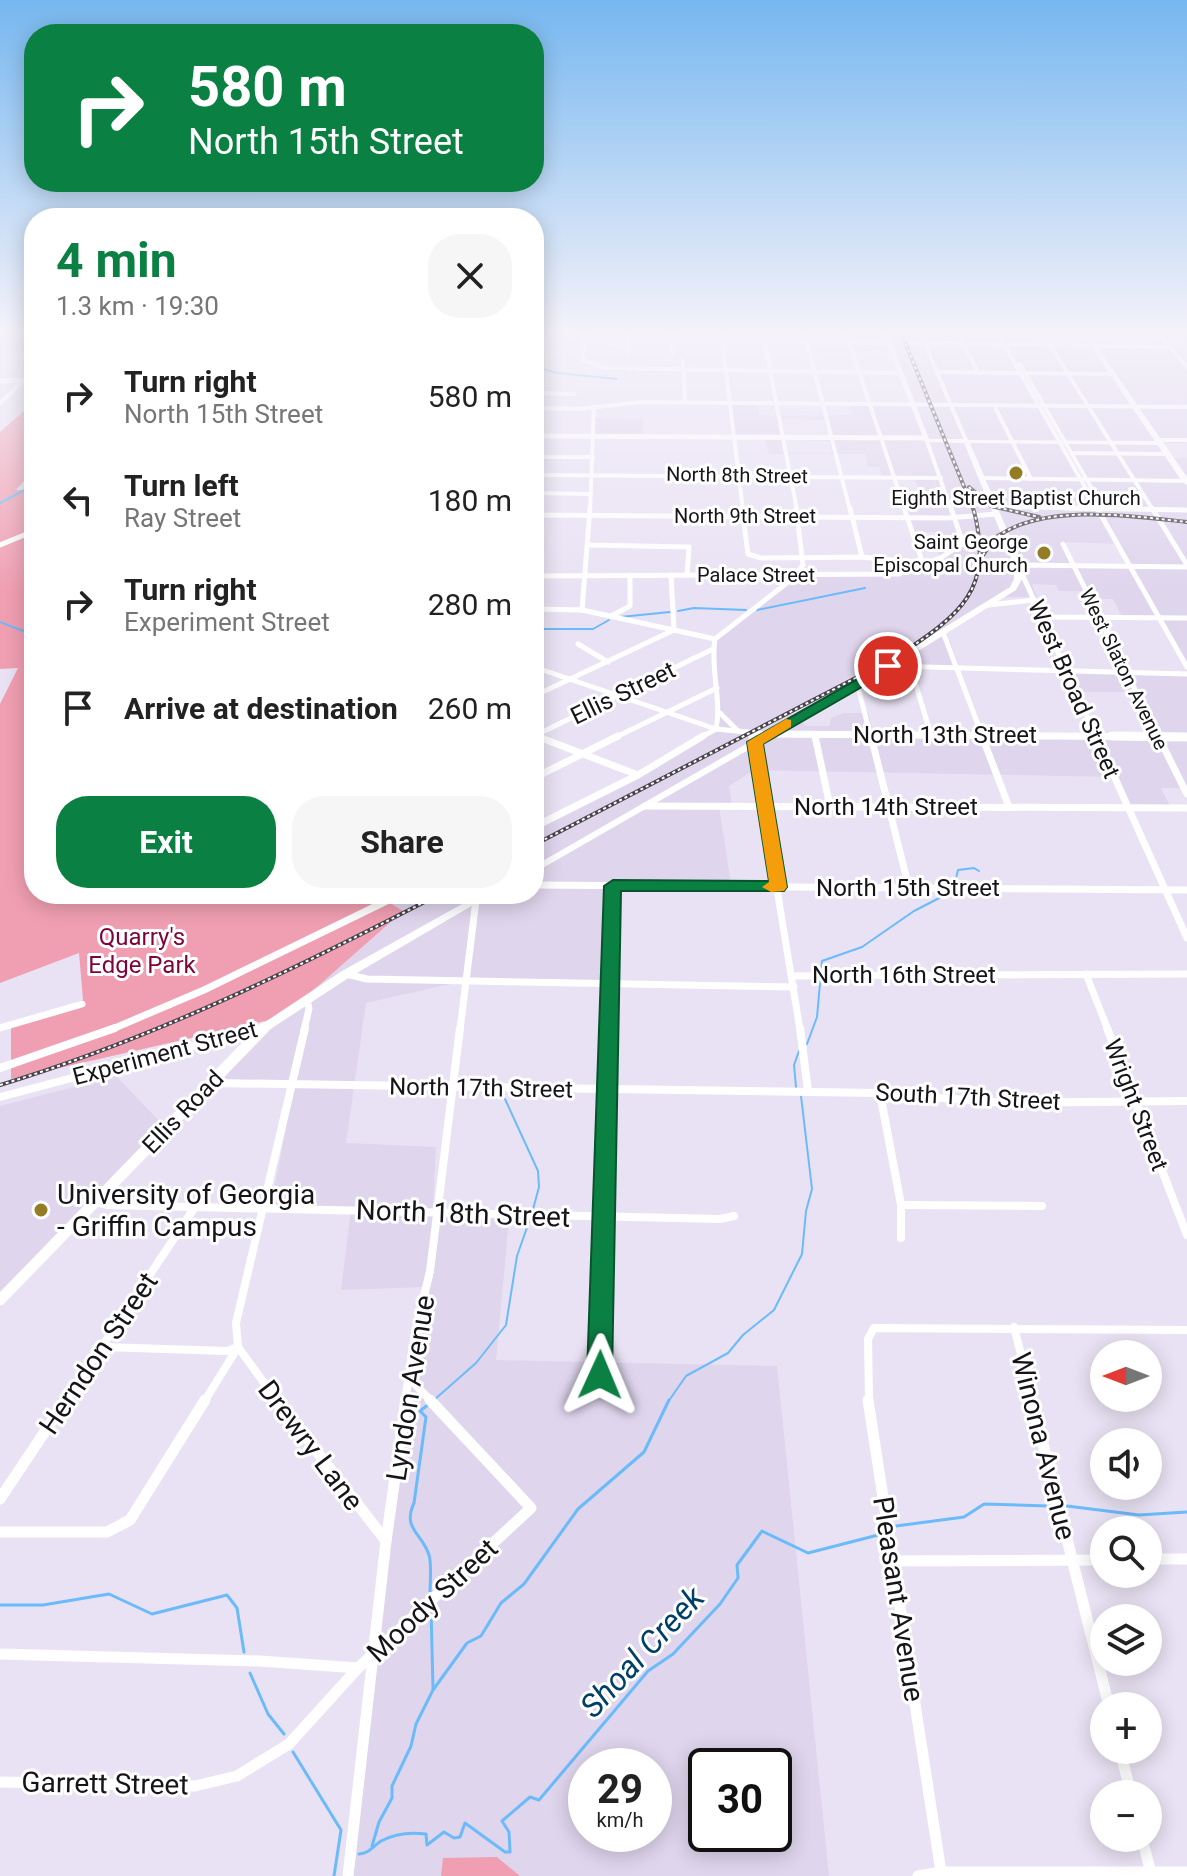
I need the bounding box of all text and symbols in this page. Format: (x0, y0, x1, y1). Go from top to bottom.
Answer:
text: 580 m (188, 54, 347, 120)
icon: right (56, 56, 160, 160)
text: North 15th Street (188, 121, 464, 163)
text: 4 min (56, 232, 177, 289)
button: close (428, 234, 512, 318)
text: 1.3 km · 19:30 (56, 291, 219, 321)
text: Turn right (124, 364, 257, 399)
icon: right (56, 374, 100, 418)
text: 580 m (428, 379, 512, 414)
text: North 15th Street (124, 399, 323, 429)
street label: North 8th Street (666, 462, 808, 488)
marker: Eighth Street Baptist Church (1007, 464, 1025, 482)
text: Turn left (124, 468, 239, 503)
icon: left (56, 478, 100, 522)
text: 180 m (428, 483, 512, 518)
place label: Eighth Street Baptist Church (891, 486, 1141, 510)
text: Ray Street (124, 503, 241, 533)
street label: North 9th Street (674, 504, 816, 528)
place label: Saint George Episcopal Church (873, 530, 1028, 577)
marker: Saint George Episcopal Church (1035, 544, 1053, 562)
street label: Palace Street (697, 563, 815, 587)
text: Turn right (124, 572, 257, 607)
icon: right (56, 582, 100, 626)
street label: West Slaton Avenue (1074, 584, 1174, 754)
text: 280 m (428, 587, 512, 622)
street label: West Broad Street (1022, 595, 1126, 783)
text: Experiment Street (124, 607, 330, 637)
pin (854, 632, 922, 700)
icon: arrive (866, 644, 910, 688)
street label: Ellis Street (566, 656, 680, 730)
icon: arrive (56, 686, 100, 730)
text: Arrive at destination (124, 691, 398, 726)
text: 260 m (428, 691, 512, 726)
street label: North 13th Street (853, 721, 1037, 749)
street label: North 14th Street (794, 793, 978, 821)
button: Exit (56, 796, 276, 888)
button: Share (292, 796, 512, 888)
street label: North 15th Street (816, 874, 1000, 902)
park label: Quarry's Edge Park (88, 923, 197, 979)
street label: North 16th Street (812, 961, 996, 989)
street label: Experiment Street (70, 1015, 260, 1091)
street label: Wright Street (1098, 1035, 1174, 1175)
street label: Ellis Road (137, 1065, 229, 1159)
street label: North 17th Street (389, 1072, 573, 1104)
street label: South 17th Street (875, 1078, 1062, 1116)
place label: University of Georgia - Griffin Campus (57, 1178, 315, 1243)
street label: North 18th Street (355, 1193, 571, 1234)
marker: University of Georgia - Griffin Campus (32, 1201, 50, 1219)
street label: Herndon Street (32, 1266, 165, 1440)
street label: Lyndon Avenue (380, 1293, 441, 1483)
position arrow (558, 1333, 642, 1417)
north arrow (1090, 1340, 1162, 1412)
map controls (1090, 1340, 1162, 1852)
street label: Winona Avenue (1004, 1349, 1083, 1543)
street label: Drewry Lane (251, 1374, 370, 1517)
button: sound (1090, 1428, 1162, 1500)
street label: Pleasant Avenue (866, 1494, 931, 1704)
button: search (1090, 1516, 1162, 1588)
street label: Moody Street (360, 1532, 504, 1669)
water label: Shoal Creek (572, 1578, 713, 1725)
button: layers (1090, 1604, 1162, 1676)
button: + (1090, 1692, 1162, 1764)
speed limit sign: 30 (688, 1748, 792, 1852)
street label: Garrett Street (21, 1766, 189, 1801)
text: 29 (597, 1766, 643, 1813)
button: − (1090, 1780, 1162, 1852)
text: km/h (597, 1808, 643, 1832)

